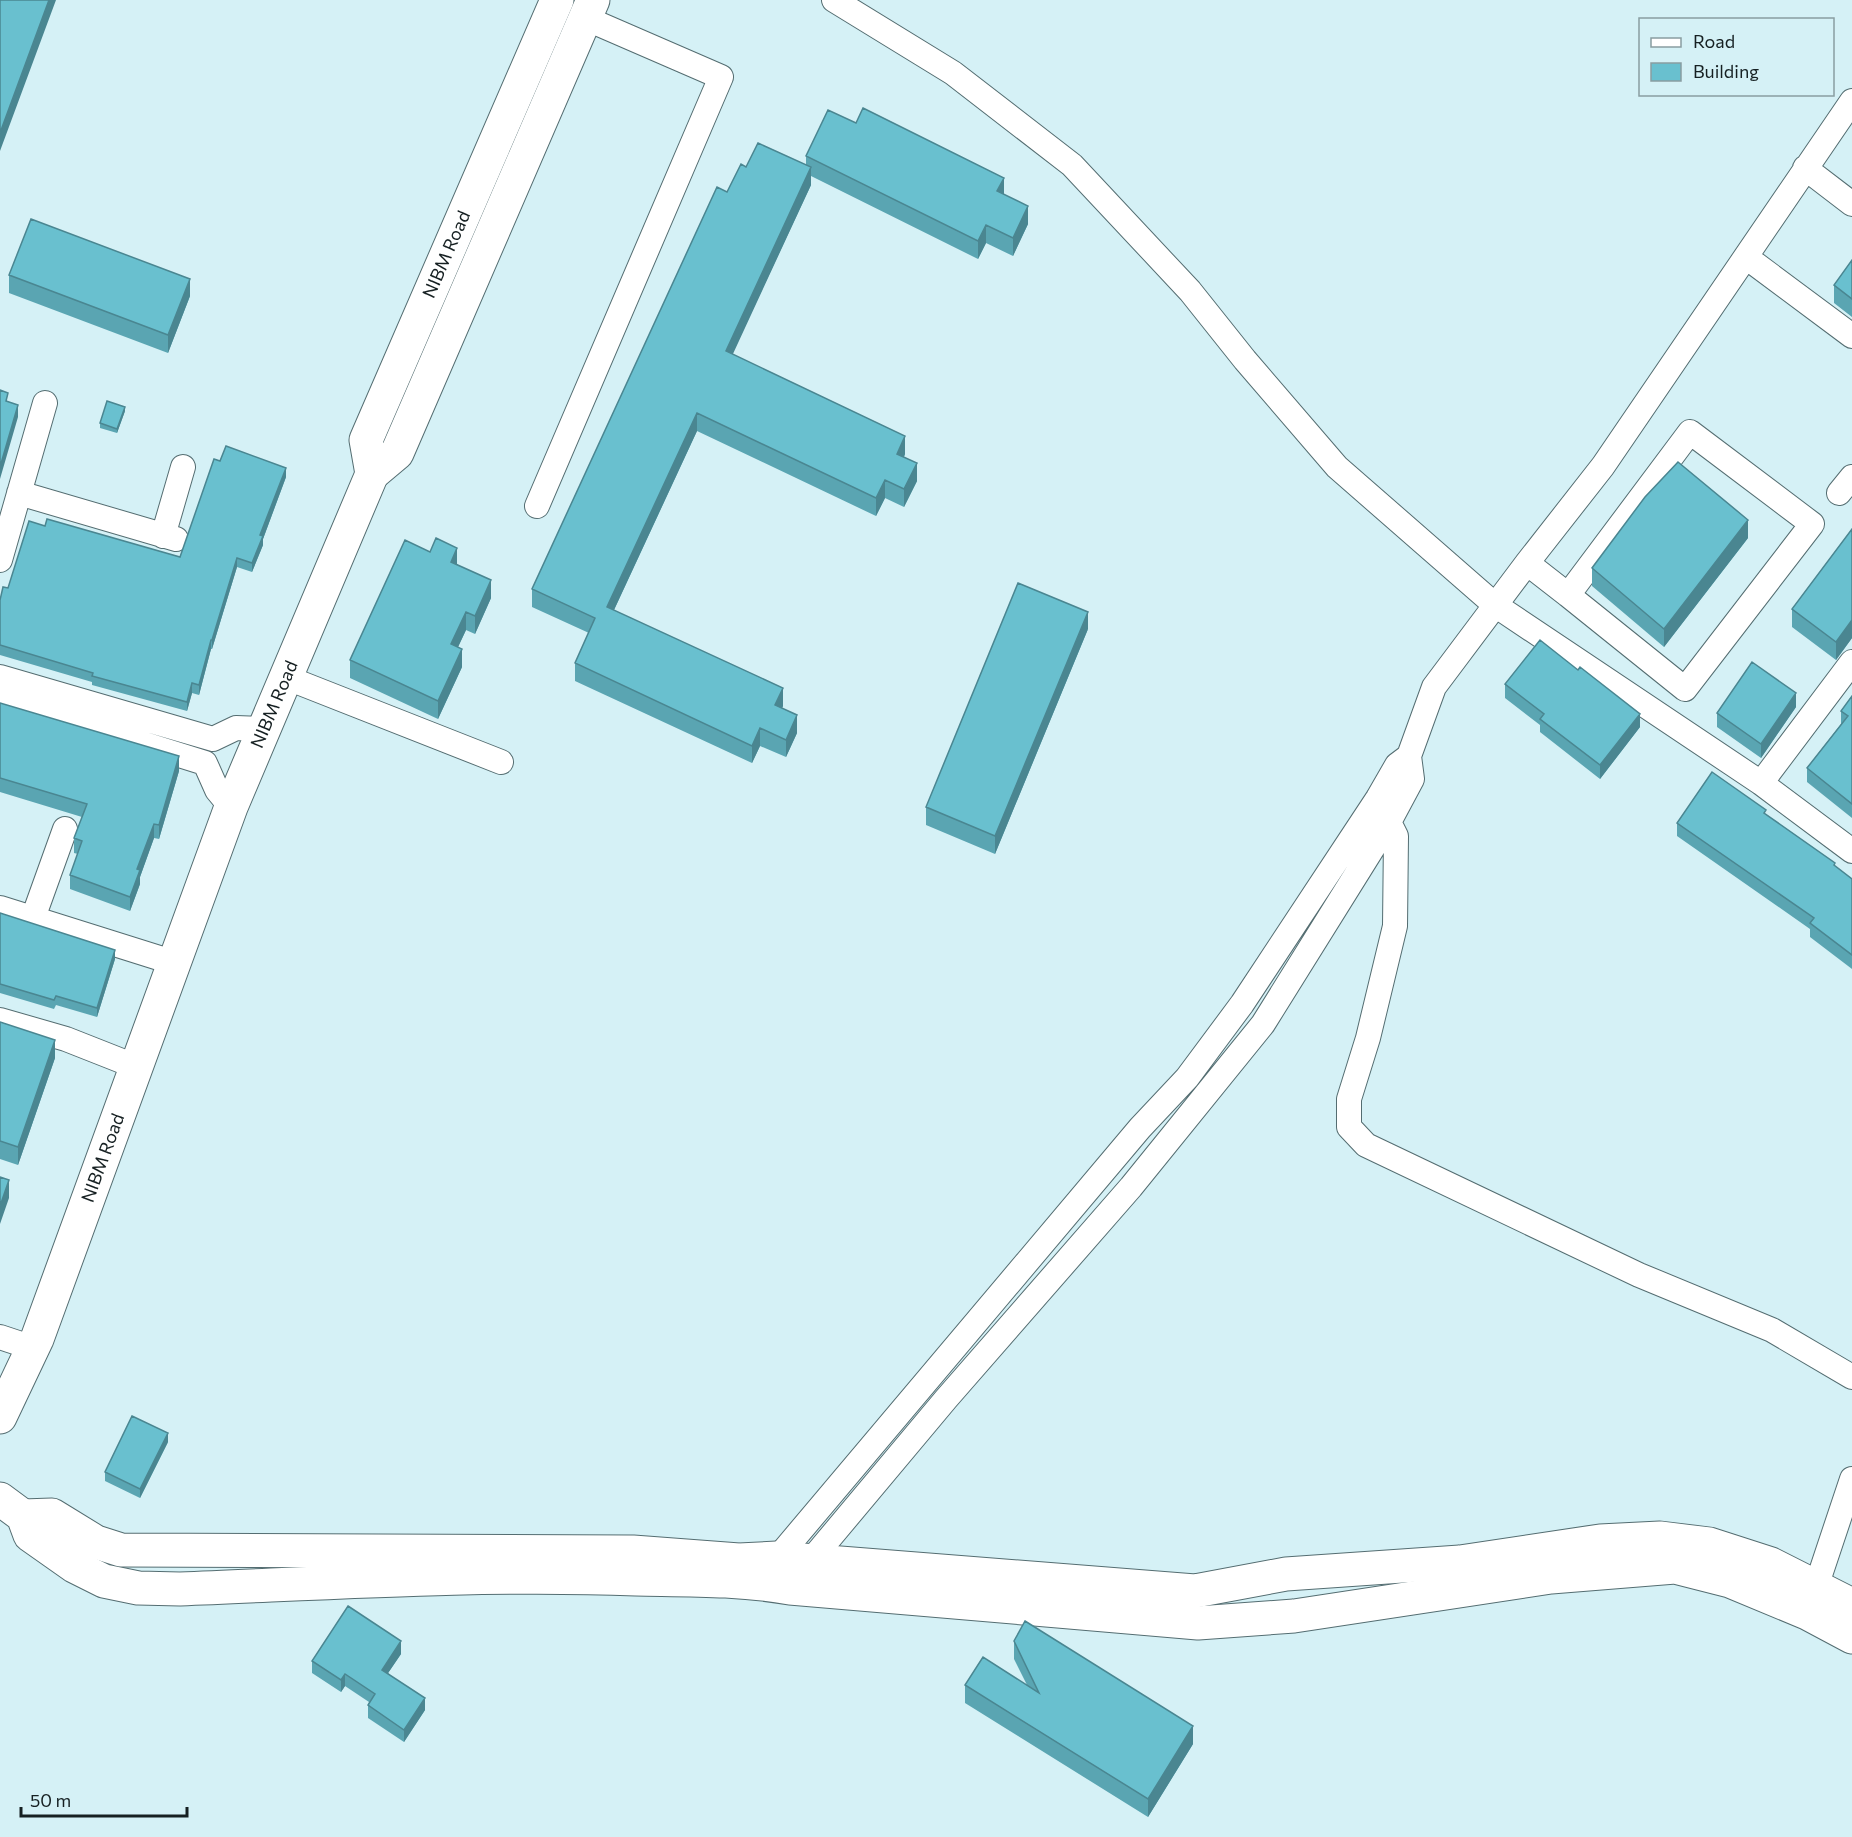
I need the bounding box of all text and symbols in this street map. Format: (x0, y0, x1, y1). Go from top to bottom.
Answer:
legend (1639, 18, 1834, 96)
text: Road (1693, 30, 1735, 52)
text: Building (1693, 60, 1759, 82)
street label: NIBM Road (417, 207, 474, 301)
street label: NIBM Road (245, 657, 302, 751)
street label: NIBM Road (76, 1110, 128, 1205)
scale bar (21, 1780, 188, 1818)
text: 50 m (30, 1789, 71, 1811)

